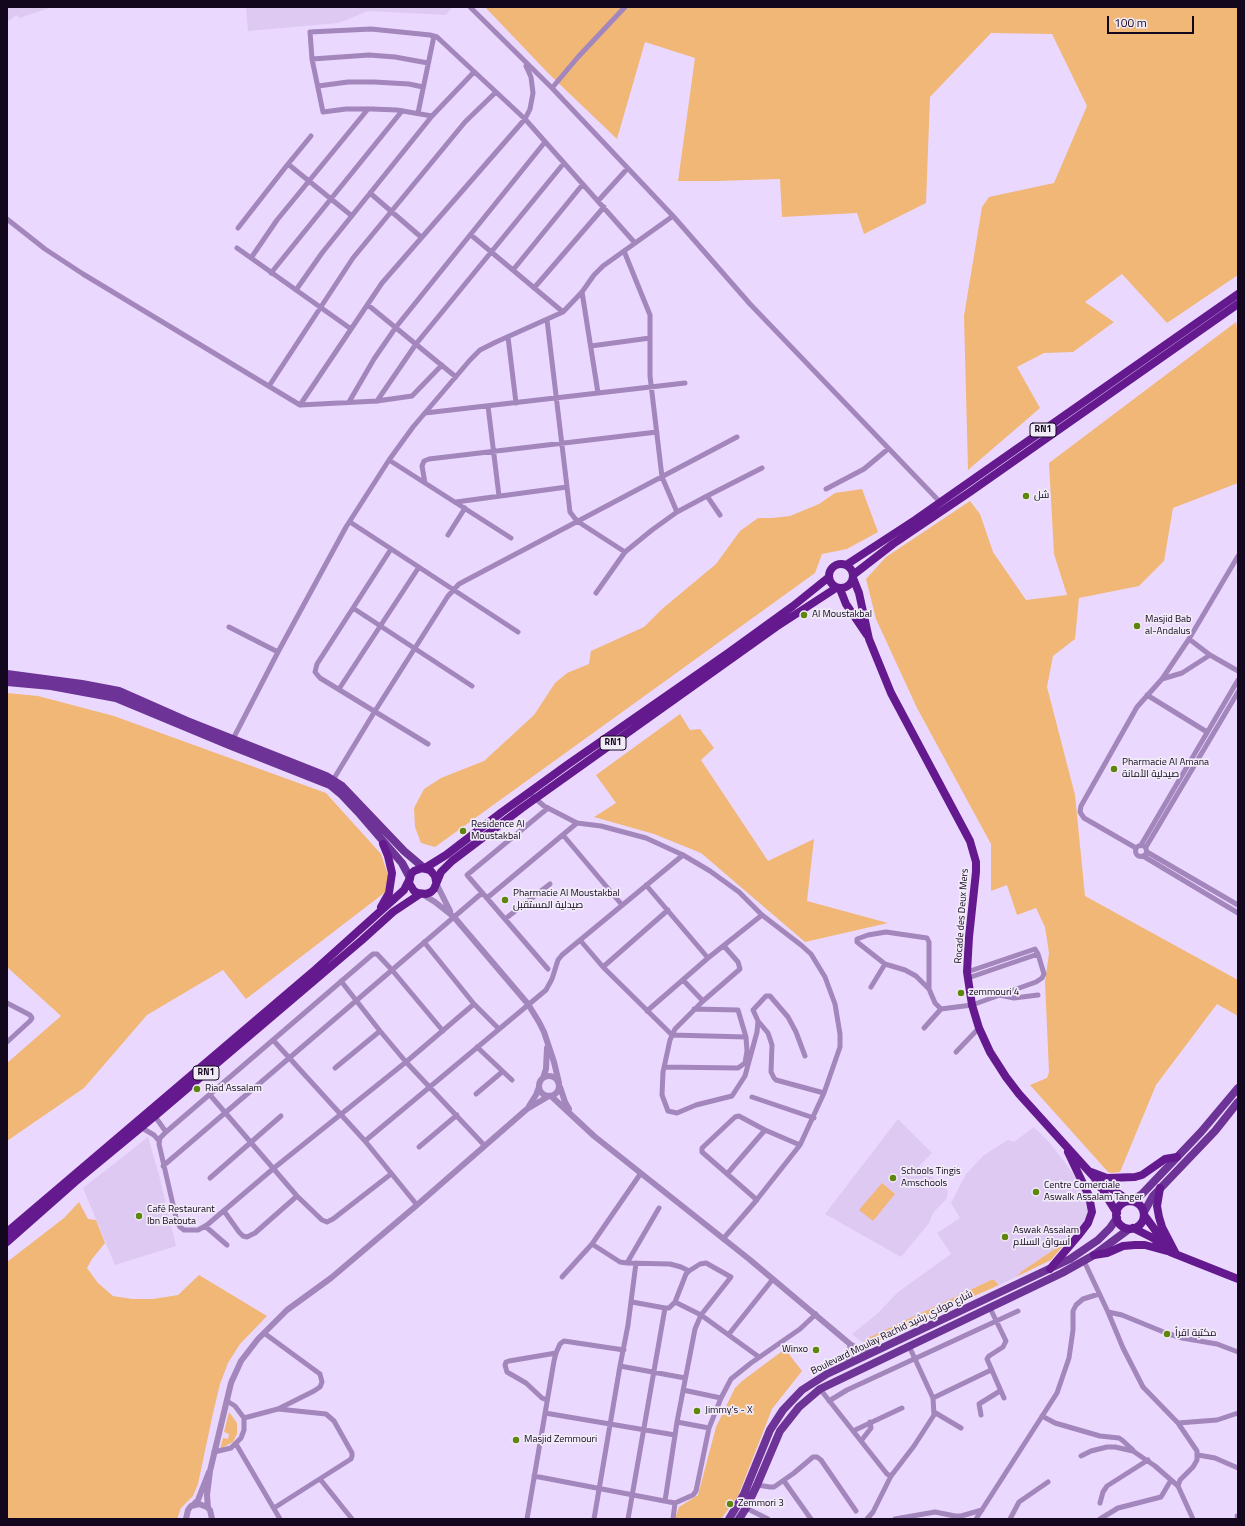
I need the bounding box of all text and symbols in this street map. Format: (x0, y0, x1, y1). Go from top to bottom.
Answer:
scale bar (1109, 8, 1196, 34)
text: 100 m (1114, 13, 1147, 32)
road number: RN1 (1030, 423, 1056, 437)
place label: شل (1034, 490, 1049, 502)
marker: شل (1021, 491, 1031, 501)
place label: Al Moustakbal (812, 609, 872, 621)
marker: Al Moustakbal (799, 610, 809, 620)
place label: Masjid Bab al-Andalus (1145, 614, 1191, 638)
marker: Masjid Bab al-Andalus (1132, 621, 1142, 631)
road number: RN1 (600, 736, 626, 750)
place label: Pharmacie Al Amana صيدلية الأمانة (1122, 757, 1209, 780)
marker: Pharmacie Al Amana صيدلية الأمانة (1109, 764, 1119, 774)
place label: Residence Al Moustakbal (471, 819, 524, 842)
marker: Residence Al Moustakbal (458, 826, 468, 836)
street label: Rocade des Deux Mers (953, 868, 971, 964)
place label: Pharmacie Al Moustakbal صيدلية المستقبل (513, 888, 620, 912)
marker: Pharmacie Al Moustakbal صيدلية المستقبل (500, 895, 510, 905)
place label: zemmouri 4 (969, 987, 1019, 999)
marker: zemmouri 4 (956, 988, 966, 998)
road number: RN1 (193, 1066, 219, 1080)
place label: Riad Assalam (205, 1083, 262, 1095)
marker: Riad Assalam (192, 1084, 202, 1094)
place label: Schools Tingis Amschools (901, 1166, 961, 1190)
marker: Schools Tingis Amschools (888, 1173, 898, 1183)
place label: Centre Comerciale Aswalk Assalam Tanger (1044, 1180, 1143, 1204)
marker: Centre Comerciale Aswalk Assalam Tanger (1031, 1187, 1041, 1197)
place label: Café Restaurant Ibn Batouta (147, 1204, 215, 1228)
marker: Café Restaurant Ibn Batouta (134, 1211, 144, 1221)
place label: Aswak Assalam أسواق السلام (1013, 1225, 1079, 1248)
marker: Aswak Assalam أسواق السلام (1000, 1232, 1010, 1242)
street label: Boulevard Moulay Rachid شارع مولاي رشيد (809, 1288, 975, 1378)
place label: مكتبة اقرأ (1175, 1328, 1216, 1340)
marker: مكتبة اقرأ (1162, 1329, 1172, 1339)
place label: Winxo (782, 1344, 808, 1356)
marker: Winxo (811, 1345, 821, 1355)
place label: Jimmy's - X (705, 1405, 753, 1417)
marker: Jimmy's - X (692, 1406, 702, 1416)
place label: Masjid Zemmouri (524, 1434, 597, 1446)
marker: Masjid Zemmouri (511, 1435, 521, 1445)
place label: Zemmori 3 (738, 1498, 784, 1510)
marker: Zemmori 3 (725, 1499, 735, 1509)

